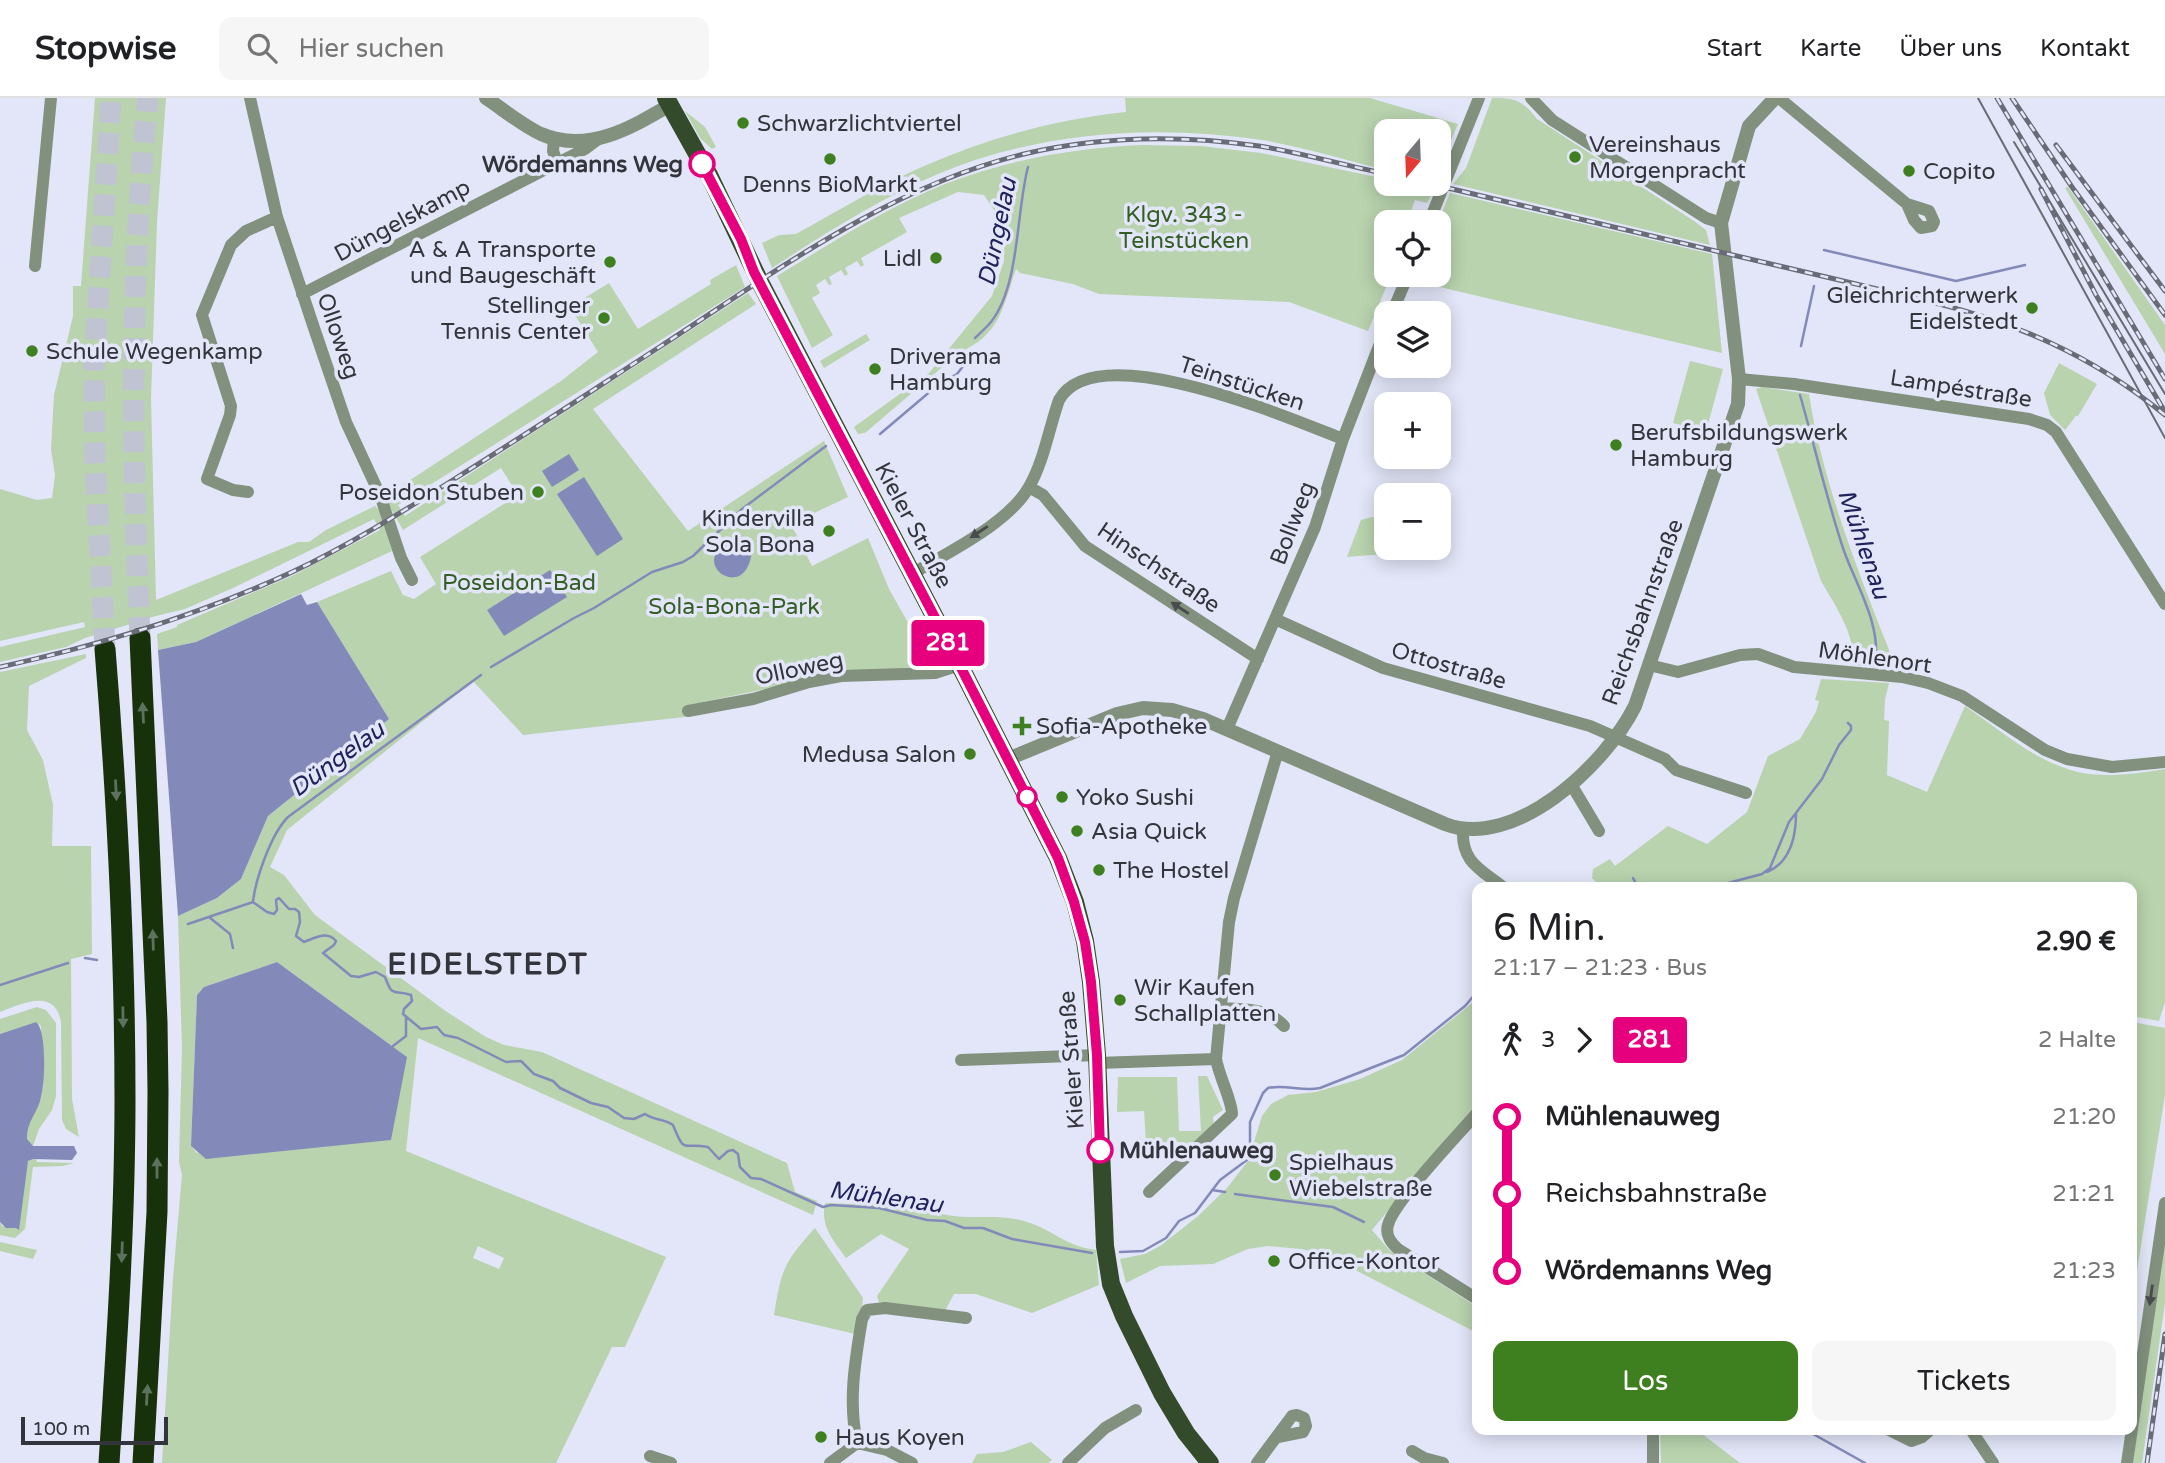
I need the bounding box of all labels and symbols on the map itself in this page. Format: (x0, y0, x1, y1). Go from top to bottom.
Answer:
place label: Schwarzlichtviertel (757, 110, 962, 138)
marker: Schwarzlichtviertel (735, 115, 751, 131)
north arrow (1374, 119, 1451, 196)
place label: Vereinshaus Morgenpracht (1589, 131, 1746, 185)
marker: Vereinshaus Morgenpracht (1567, 149, 1583, 165)
place label: Wördemanns Weg (482, 151, 683, 179)
marker: Wördemanns Weg (689, 151, 715, 177)
marker: Denns BioMarkt (822, 151, 838, 167)
place label: Copito (1923, 158, 1995, 186)
marker: Copito (1901, 163, 1917, 179)
place label: Denns BioMarkt (742, 171, 918, 199)
street label: Düngelskamp (330, 173, 475, 269)
water label: Düngelau (972, 174, 1023, 289)
park label: Klgv. 343 - Teinstücken (1119, 201, 1249, 255)
place label: A & A Transporte und Baugeschäft (409, 236, 596, 290)
place label: Lidl (883, 245, 922, 273)
marker: Lidl (928, 250, 944, 266)
marker: A & A Transporte und Baugeschäft (602, 254, 618, 270)
place label: Gleichrichterwerk Eidelstedt (1826, 282, 2018, 336)
street label: Olloweg (310, 290, 366, 383)
place label: Stellinger Tennis Center (441, 292, 590, 346)
marker: Gleichrichterwerk Eidelstedt (2024, 300, 2040, 316)
marker: Stellinger Tennis Center (596, 310, 612, 326)
place label: Schule Wegenkamp (46, 338, 263, 366)
marker: Schule Wegenkamp (24, 343, 40, 359)
place label: Driverama Hamburg (889, 343, 1001, 397)
street label: Teinstücken (1175, 350, 1308, 417)
marker: Driverama Hamburg (867, 361, 883, 377)
street label: Lampéstraße (1888, 364, 2034, 414)
place label: Berufsbildungswerk Hamburg (1630, 419, 1848, 473)
marker: Berufsbildungswerk Hamburg (1608, 437, 1624, 453)
street label: Kieler Straße (868, 458, 958, 593)
street label: Bollweg (1264, 478, 1322, 569)
place label: Poseidon Stuben (339, 479, 524, 507)
marker: Poseidon Stuben (530, 484, 546, 500)
water label: Mühlenau (1831, 485, 1896, 604)
place label: Kindervilla Sola Bona (701, 505, 815, 559)
street label: Reichsbahnstraße (1596, 515, 1690, 709)
street label: Hinschstraße (1091, 516, 1225, 619)
marker: Kindervilla Sola Bona (821, 523, 837, 539)
one-way arrow (970, 525, 988, 539)
park label: Poseidon-Bad (442, 569, 596, 597)
park label: Sola-Bona-Park (648, 593, 820, 621)
one-way arrow (1171, 602, 1190, 615)
line badge: 281 (908, 620, 988, 666)
street label: Ottostraße (1388, 636, 1510, 696)
street label: Möhlenort (1816, 636, 1934, 680)
street label: Olloweg (753, 646, 846, 692)
one-way arrow (138, 702, 149, 724)
place label: Sofia-Apotheke (1036, 713, 1207, 741)
water label: Düngelau (284, 715, 391, 803)
marker: Sofia-Apotheke (1014, 718, 1030, 734)
place label: Medusa Salon (802, 741, 956, 769)
marker: Medusa Salon (962, 746, 978, 762)
one-way arrow (110, 779, 121, 801)
place label: Yoko Sushi (1076, 784, 1194, 812)
unlabelled marker (1017, 787, 1037, 807)
marker: Yoko Sushi (1054, 789, 1070, 805)
place label: Asia Quick (1091, 818, 1207, 846)
marker: Asia Quick (1069, 823, 1085, 839)
place label: The Hostel (1113, 857, 1229, 885)
marker: The Hostel (1091, 862, 1107, 878)
one-way arrow (148, 929, 159, 951)
district label: EIDELSTEDT (387, 946, 589, 983)
place label: Wir Kaufen Schallplatten (1134, 974, 1276, 1028)
street label: Kieler Straße (1053, 990, 1091, 1130)
marker: Wir Kaufen Schallplatten (1112, 992, 1128, 1008)
one-way arrow (118, 1007, 129, 1029)
marker: Mühlenauweg (1087, 1137, 1113, 1163)
place label: Mühlenauweg (1119, 1137, 1274, 1165)
place label: Spielhaus Wiebelstraße (1289, 1149, 1433, 1203)
one-way arrow (151, 1156, 163, 1178)
marker: Spielhaus Wiebelstraße (1267, 1167, 1283, 1183)
water label: Mühlenau (827, 1175, 946, 1220)
one-way arrow (116, 1241, 127, 1263)
place label: Office-Kontor (1288, 1248, 1440, 1276)
marker: Office-Kontor (1266, 1253, 1282, 1269)
one-way arrow (2145, 1284, 2156, 1306)
one-way arrow (141, 1384, 152, 1406)
scale bar (21, 1414, 168, 1446)
place label: Haus Koyen (835, 1424, 965, 1452)
marker: Haus Koyen (813, 1429, 829, 1445)

